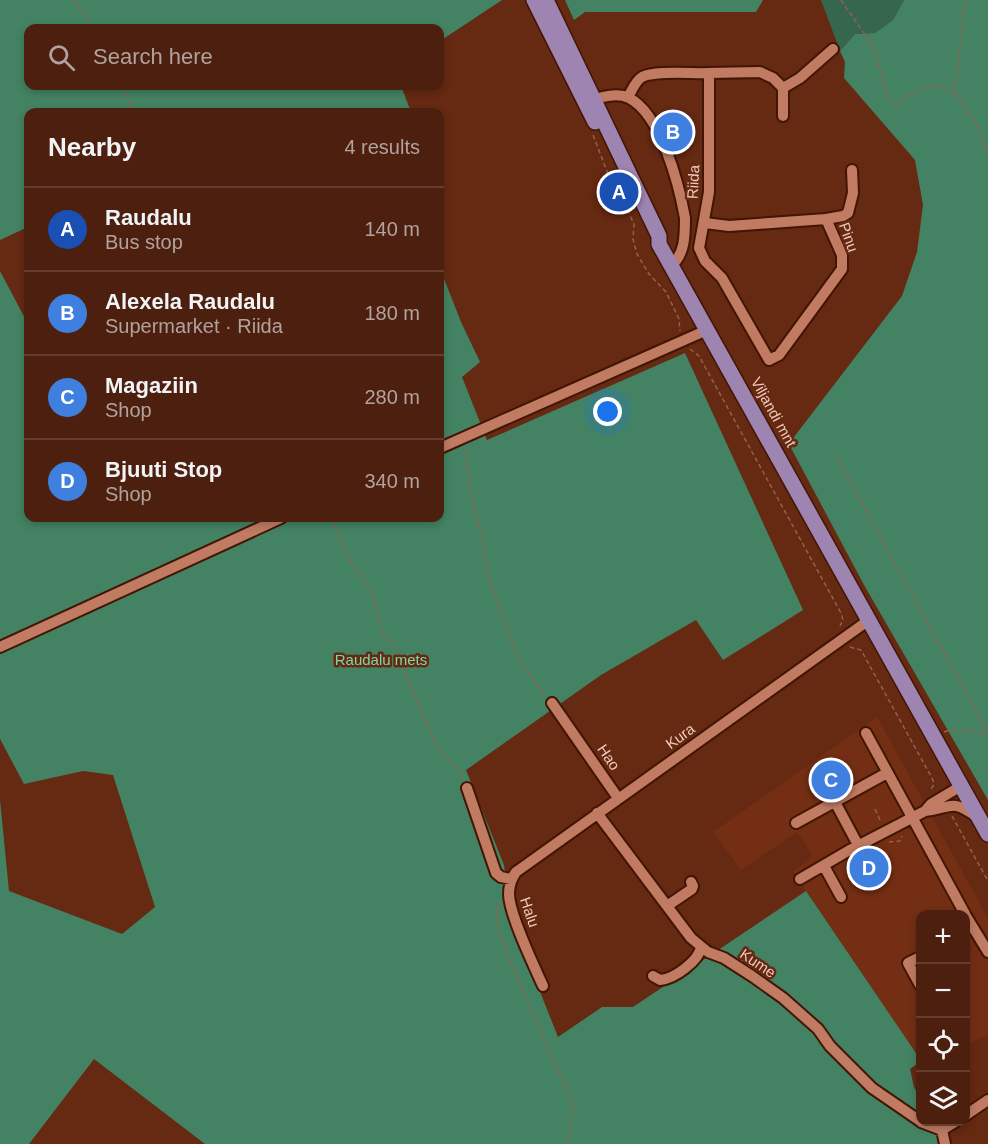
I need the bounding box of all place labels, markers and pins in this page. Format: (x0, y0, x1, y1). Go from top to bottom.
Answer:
pin: B (654, 110, 692, 154)
pin: A (600, 170, 638, 214)
pin: C (812, 758, 850, 802)
pin: D (850, 846, 888, 890)

